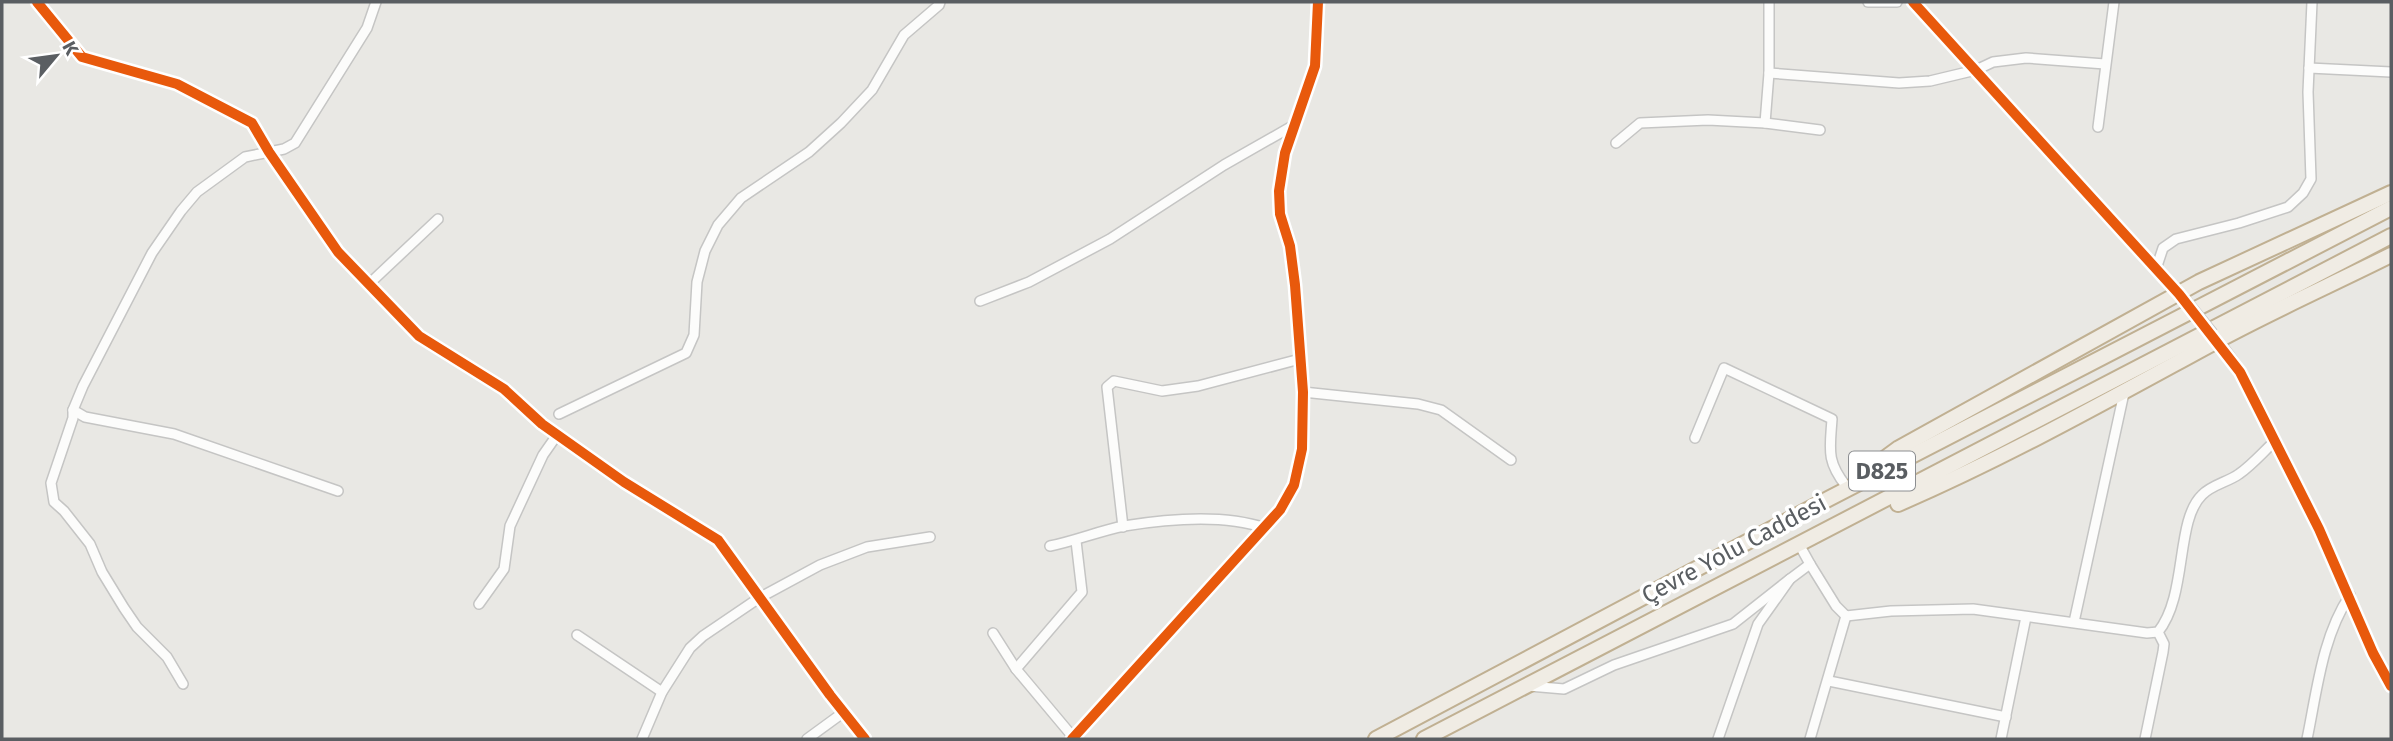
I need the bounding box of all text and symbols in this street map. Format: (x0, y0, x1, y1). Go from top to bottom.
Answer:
north arrow (21, 21, 91, 91)
text: K (57, 37, 84, 60)
road number: D825 (1849, 452, 1915, 491)
street label: Çevre Yolu Caddesi (1637, 489, 1831, 609)

